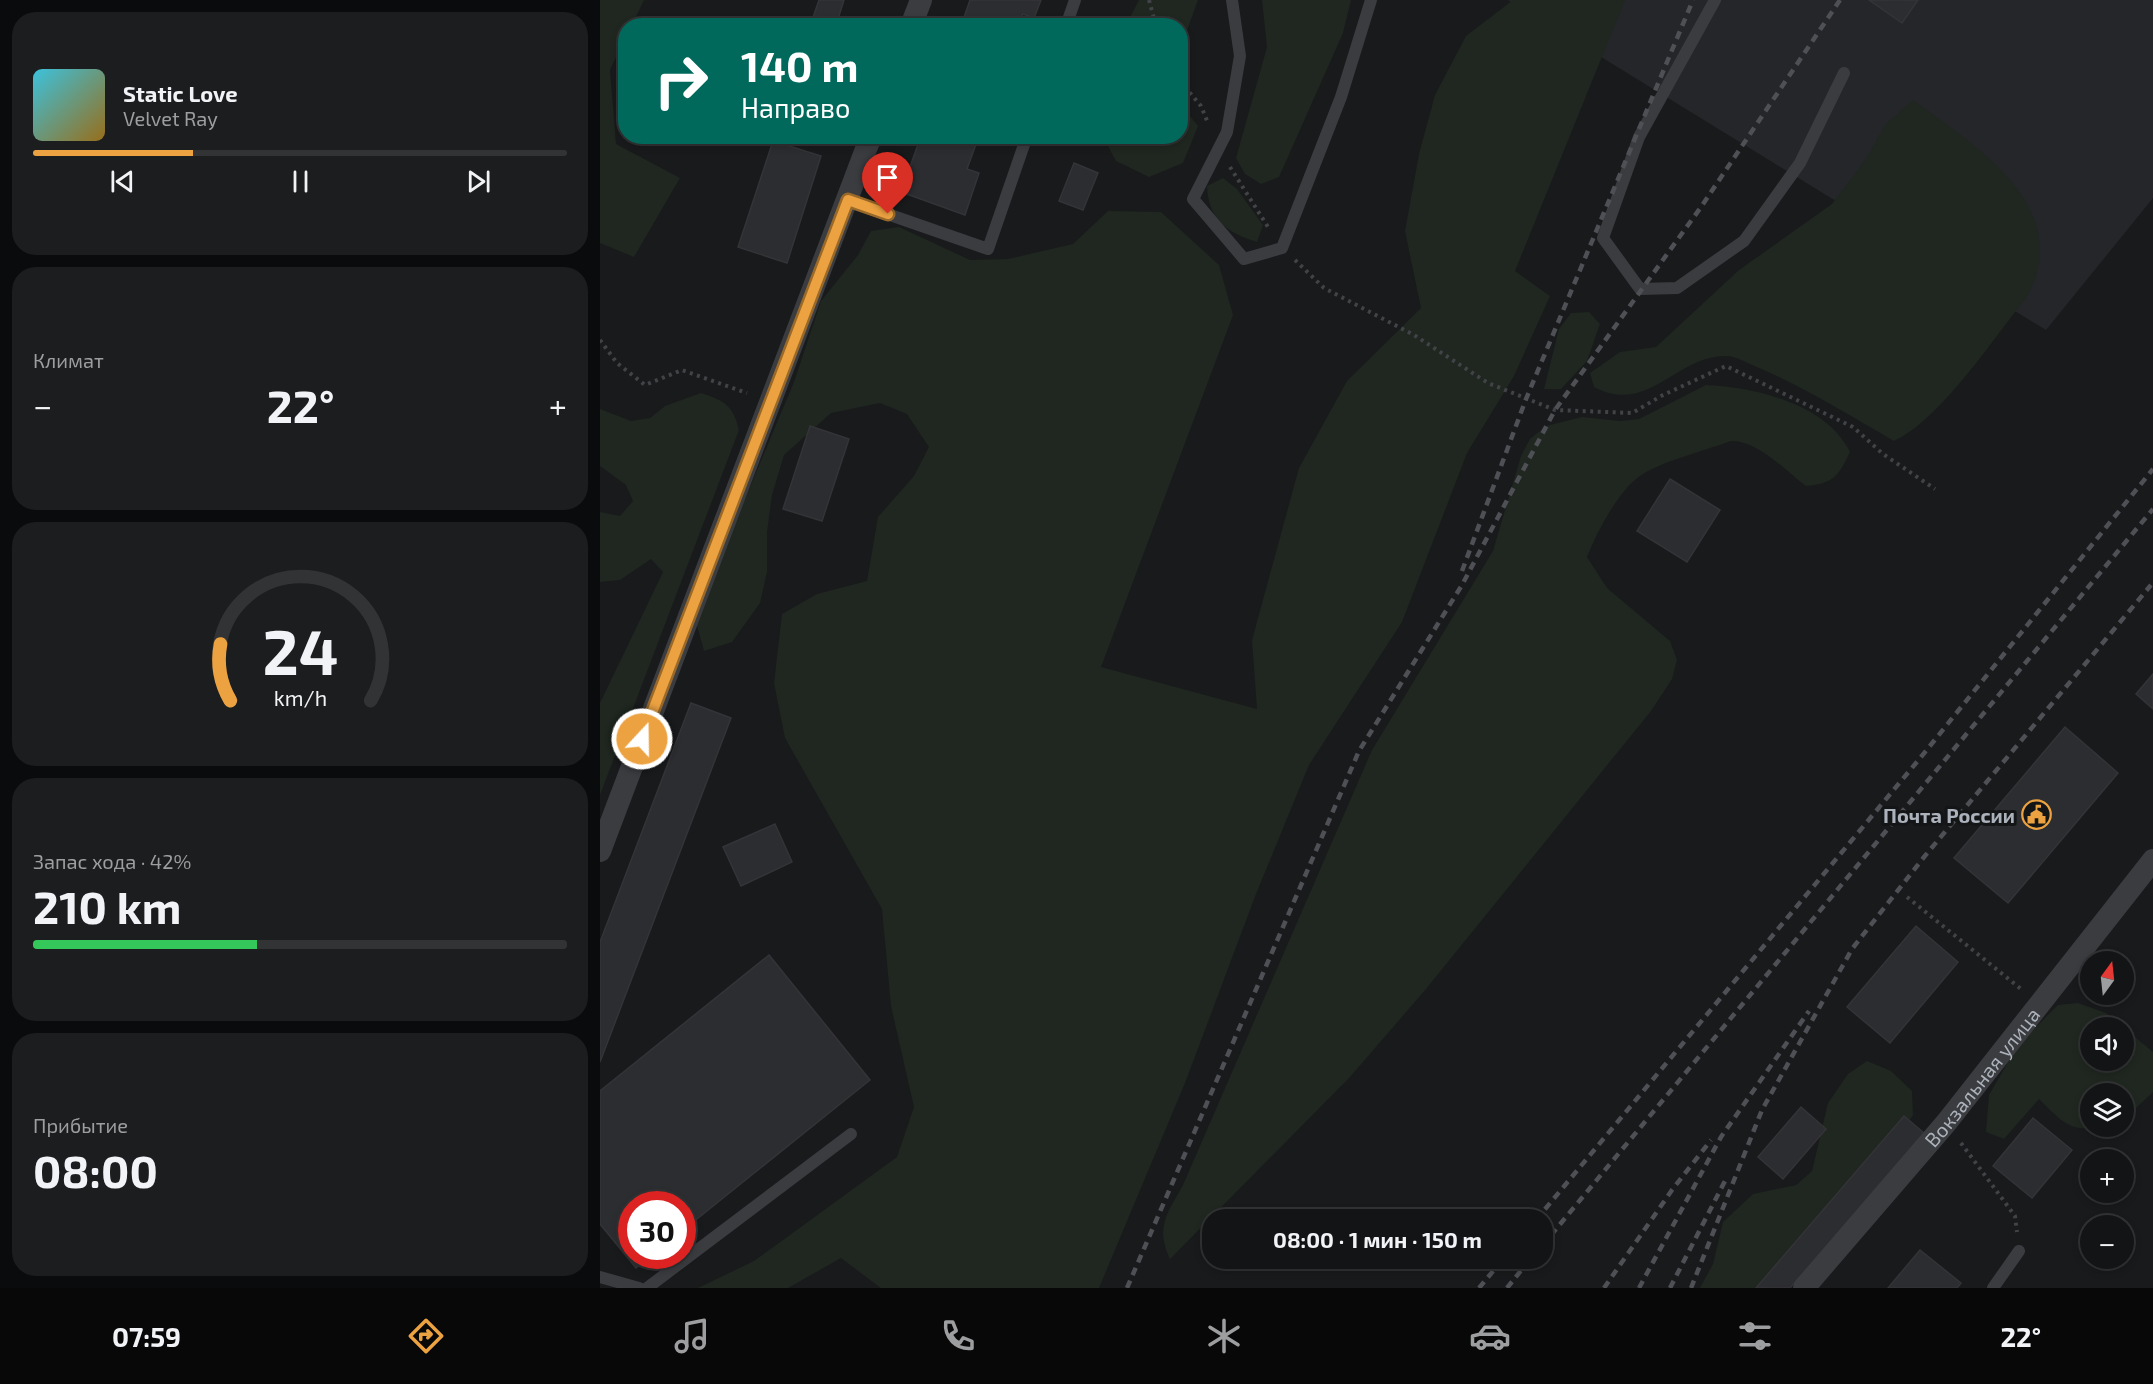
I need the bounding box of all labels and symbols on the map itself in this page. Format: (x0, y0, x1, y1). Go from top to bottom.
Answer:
pin (862, 152, 913, 214)
position arrow (610, 707, 674, 771)
public building icon: Почта России (2020, 799, 2052, 831)
place label: Почта России (1883, 803, 2015, 827)
north arrow (2080, 951, 2134, 1005)
street label: Вокзальная улица (1919, 1003, 2044, 1151)
speed limit sign: 30 (618, 1191, 696, 1269)

